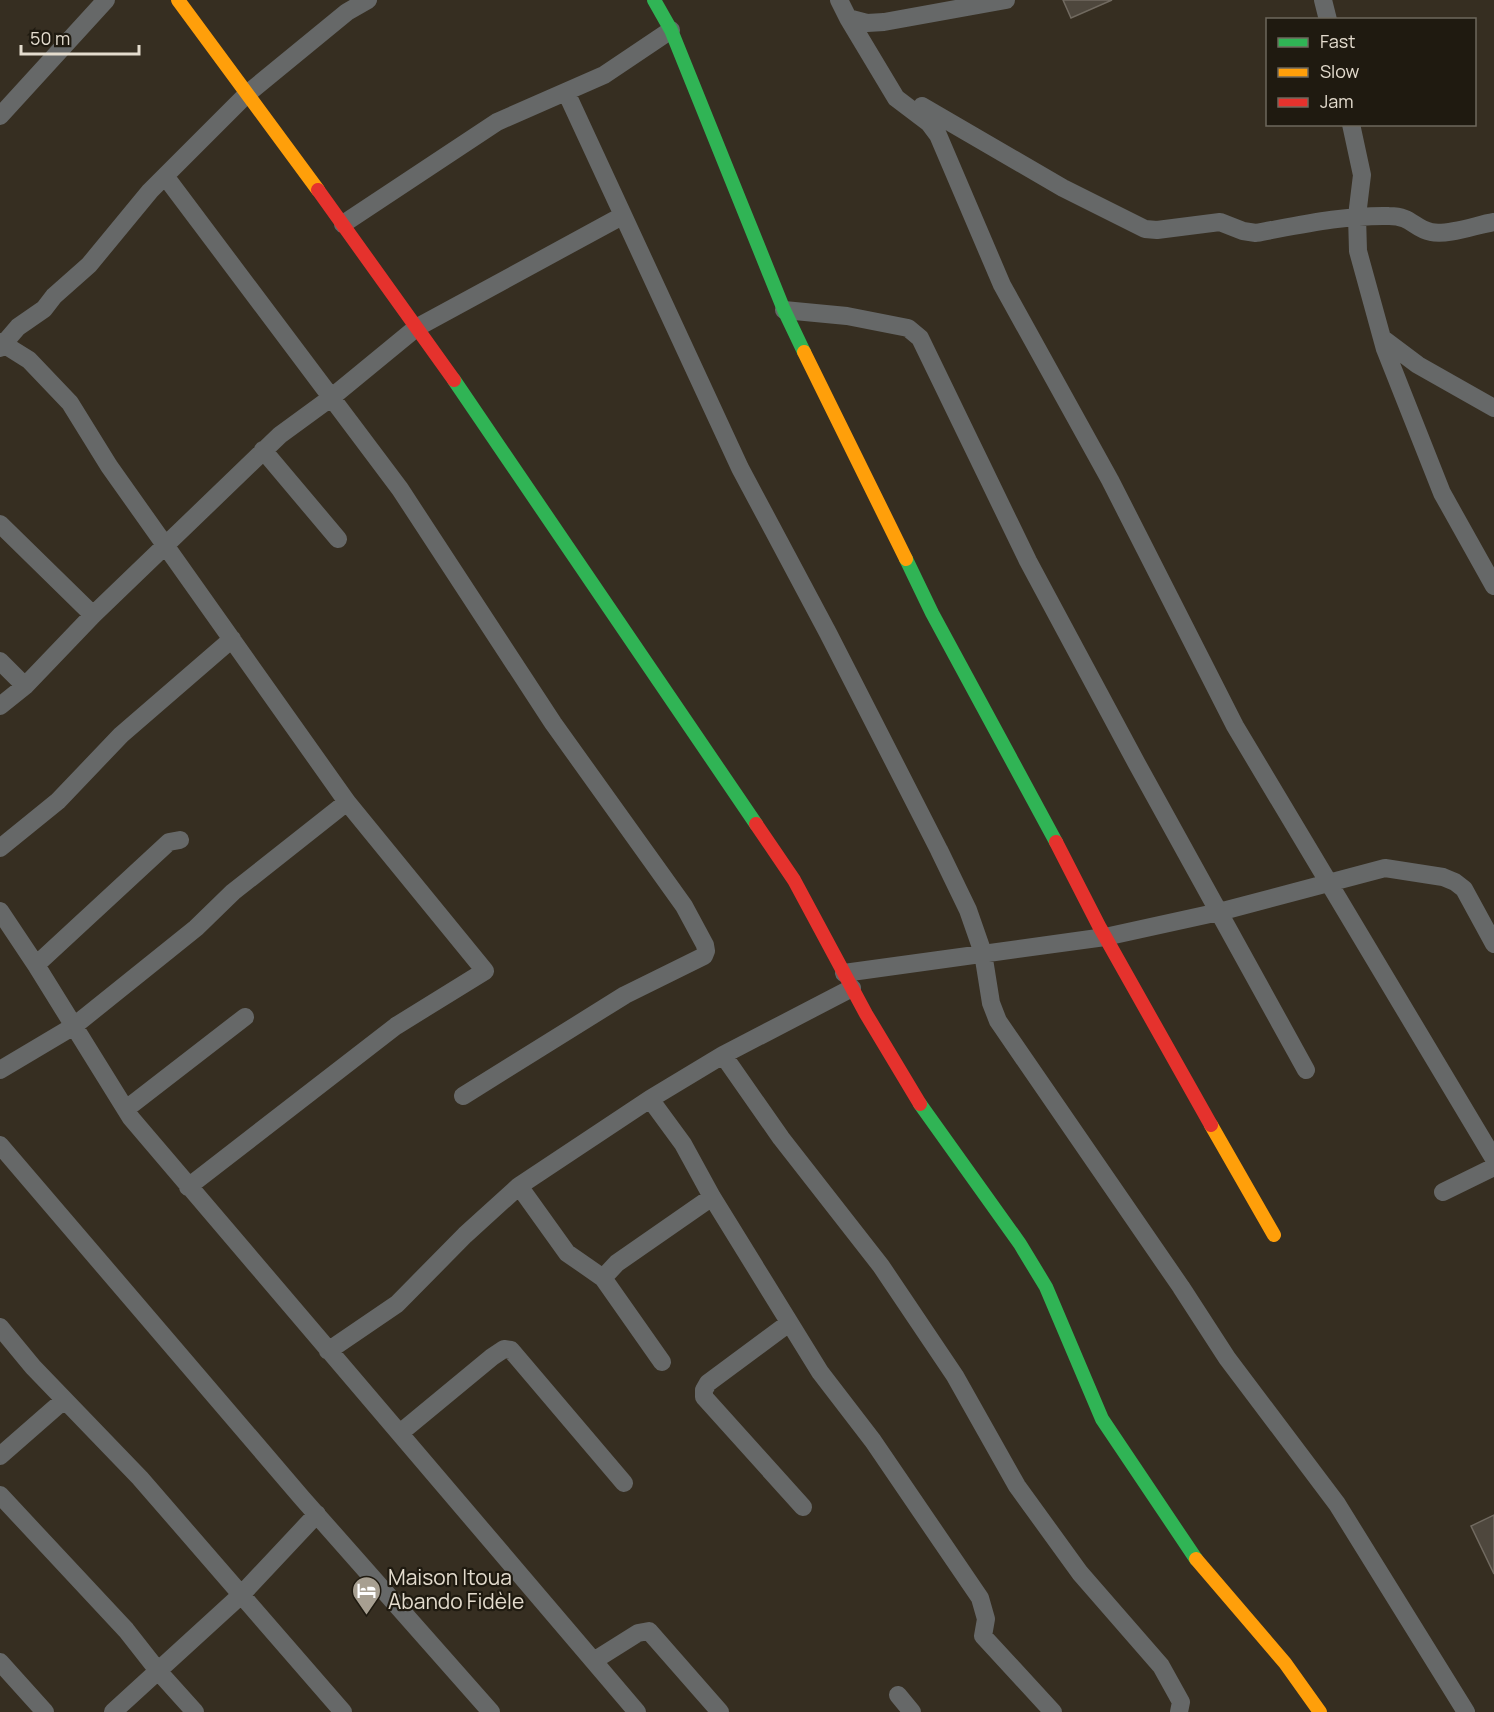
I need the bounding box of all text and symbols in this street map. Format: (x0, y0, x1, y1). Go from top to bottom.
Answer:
scale bar (21, 18, 140, 56)
legend (1266, 18, 1476, 126)
text: 50 m (30, 26, 70, 50)
text: Fast (1320, 29, 1355, 53)
text: Slow (1320, 59, 1360, 83)
text: Jam (1320, 89, 1354, 113)
place label: Maison Itoua Abando Fidèle (388, 1563, 524, 1615)
hotel icon: Maison Itoua Abando Fidèle (351, 1574, 383, 1616)

